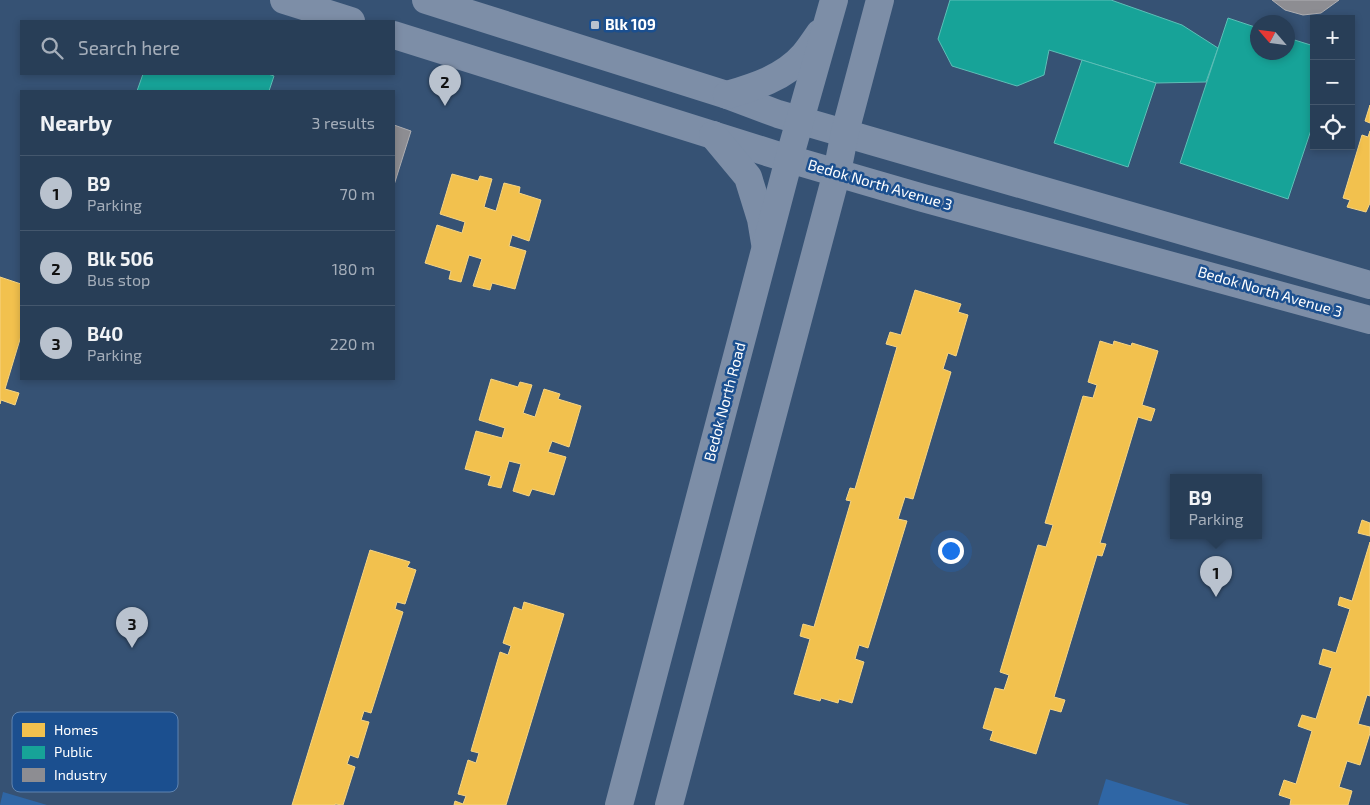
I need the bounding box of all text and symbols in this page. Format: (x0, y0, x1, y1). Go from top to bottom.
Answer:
place label: Blk 109 (605, 15, 656, 33)
north arrow (1250, 15, 1295, 60)
map controls (1310, 15, 1355, 150)
button: + (1310, 15, 1355, 60)
marker: Blk 109 (589, 19, 601, 31)
search box (20, 20, 395, 75)
icon: search (38, 34, 66, 62)
text: Search here (78, 36, 180, 59)
button: − (1310, 60, 1355, 105)
pin: 2 (429, 65, 461, 106)
button: locate (1310, 105, 1355, 150)
text: Nearby (40, 110, 112, 135)
text: 3 results (312, 113, 375, 132)
street label: Bedok North Avenue 3 (806, 155, 955, 213)
text: B9 (87, 172, 110, 195)
text: 1 (53, 184, 59, 203)
text: 70 m (340, 184, 375, 203)
text: Parking (87, 195, 142, 214)
text: Blk 506 (87, 247, 154, 270)
text: 2 (51, 259, 61, 278)
text: 180 m (332, 259, 375, 278)
street label: Bedok North Avenue 3 (1196, 262, 1345, 320)
text: Bus stop (87, 270, 150, 289)
text: B40 (87, 322, 123, 345)
text: 3 (51, 334, 61, 353)
text: 220 m (330, 334, 375, 353)
street label: Bedok North Road (699, 340, 749, 463)
text: Parking (87, 345, 142, 364)
popup (1170, 474, 1262, 539)
text: B9 (1189, 486, 1212, 509)
text: Parking (1189, 509, 1243, 528)
your location (938, 538, 964, 564)
pin: 1 (1200, 556, 1232, 597)
pin: 3 (116, 607, 148, 648)
legend (12, 712, 178, 792)
text: Homes (54, 721, 98, 738)
text: Public (54, 743, 93, 760)
text: Industry (54, 766, 108, 783)

